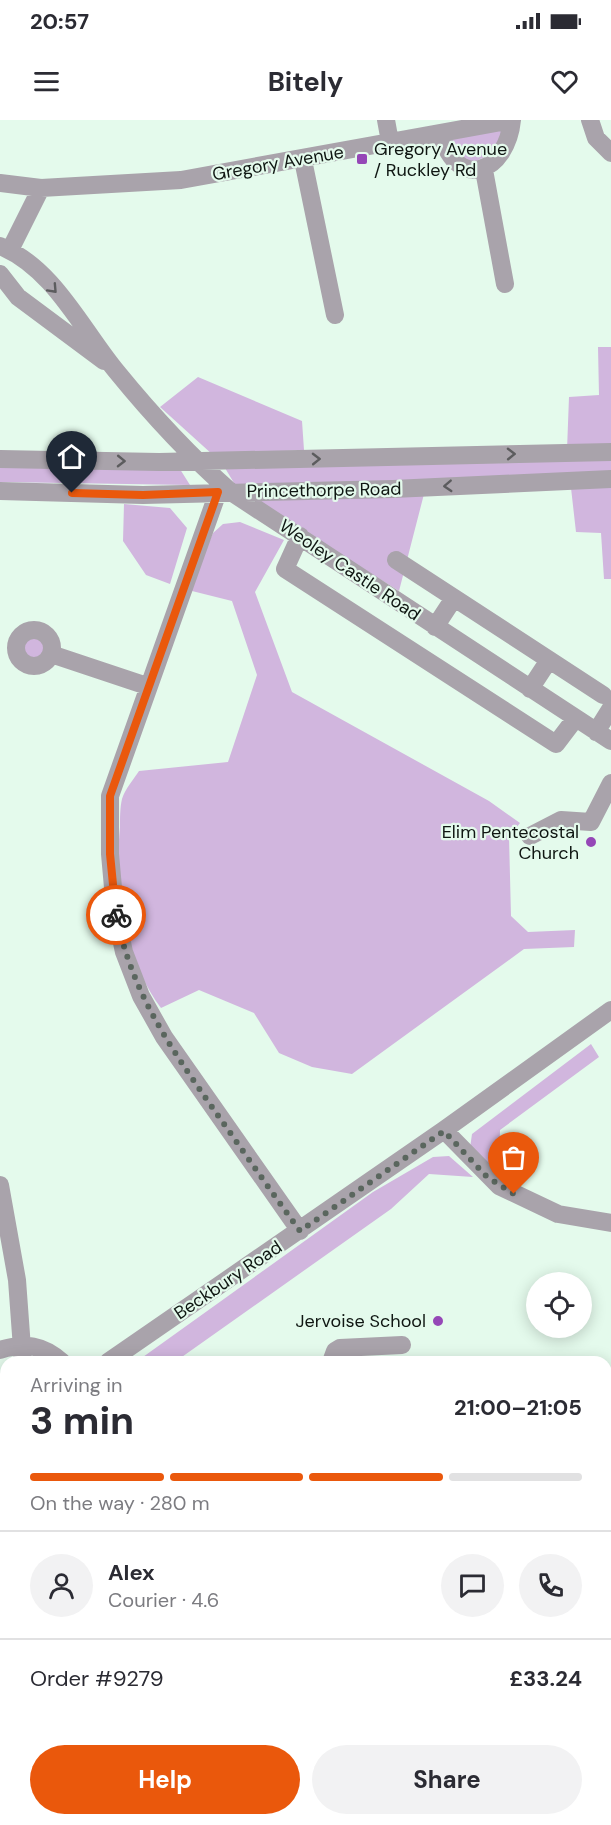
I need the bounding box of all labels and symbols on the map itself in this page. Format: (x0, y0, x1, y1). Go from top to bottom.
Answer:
place label: Gregory Avenue / Ruckley Rd (374, 137, 507, 182)
street label: Gregory Avenue (210, 140, 346, 186)
marker: Gregory Avenue / Ruckley Rd (355, 152, 369, 166)
one-way arrow (46, 282, 57, 292)
pin (46, 431, 97, 493)
one-way arrow (507, 448, 516, 461)
one-way arrow (312, 453, 321, 465)
one-way arrow (117, 455, 126, 467)
street label: Princethorpe Road (246, 477, 402, 503)
one-way arrow (443, 480, 452, 493)
street label: Weoley Castle Road (275, 514, 425, 626)
place label: Elim Pentecostal Church (442, 820, 579, 865)
marker: Elim Pentecostal Church (584, 835, 598, 849)
courier (86, 885, 146, 945)
pin (488, 1132, 539, 1194)
street label: Beckbury Road (169, 1235, 287, 1325)
place label: Jervoise School (296, 1309, 426, 1333)
marker: Jervoise School (431, 1314, 445, 1328)

